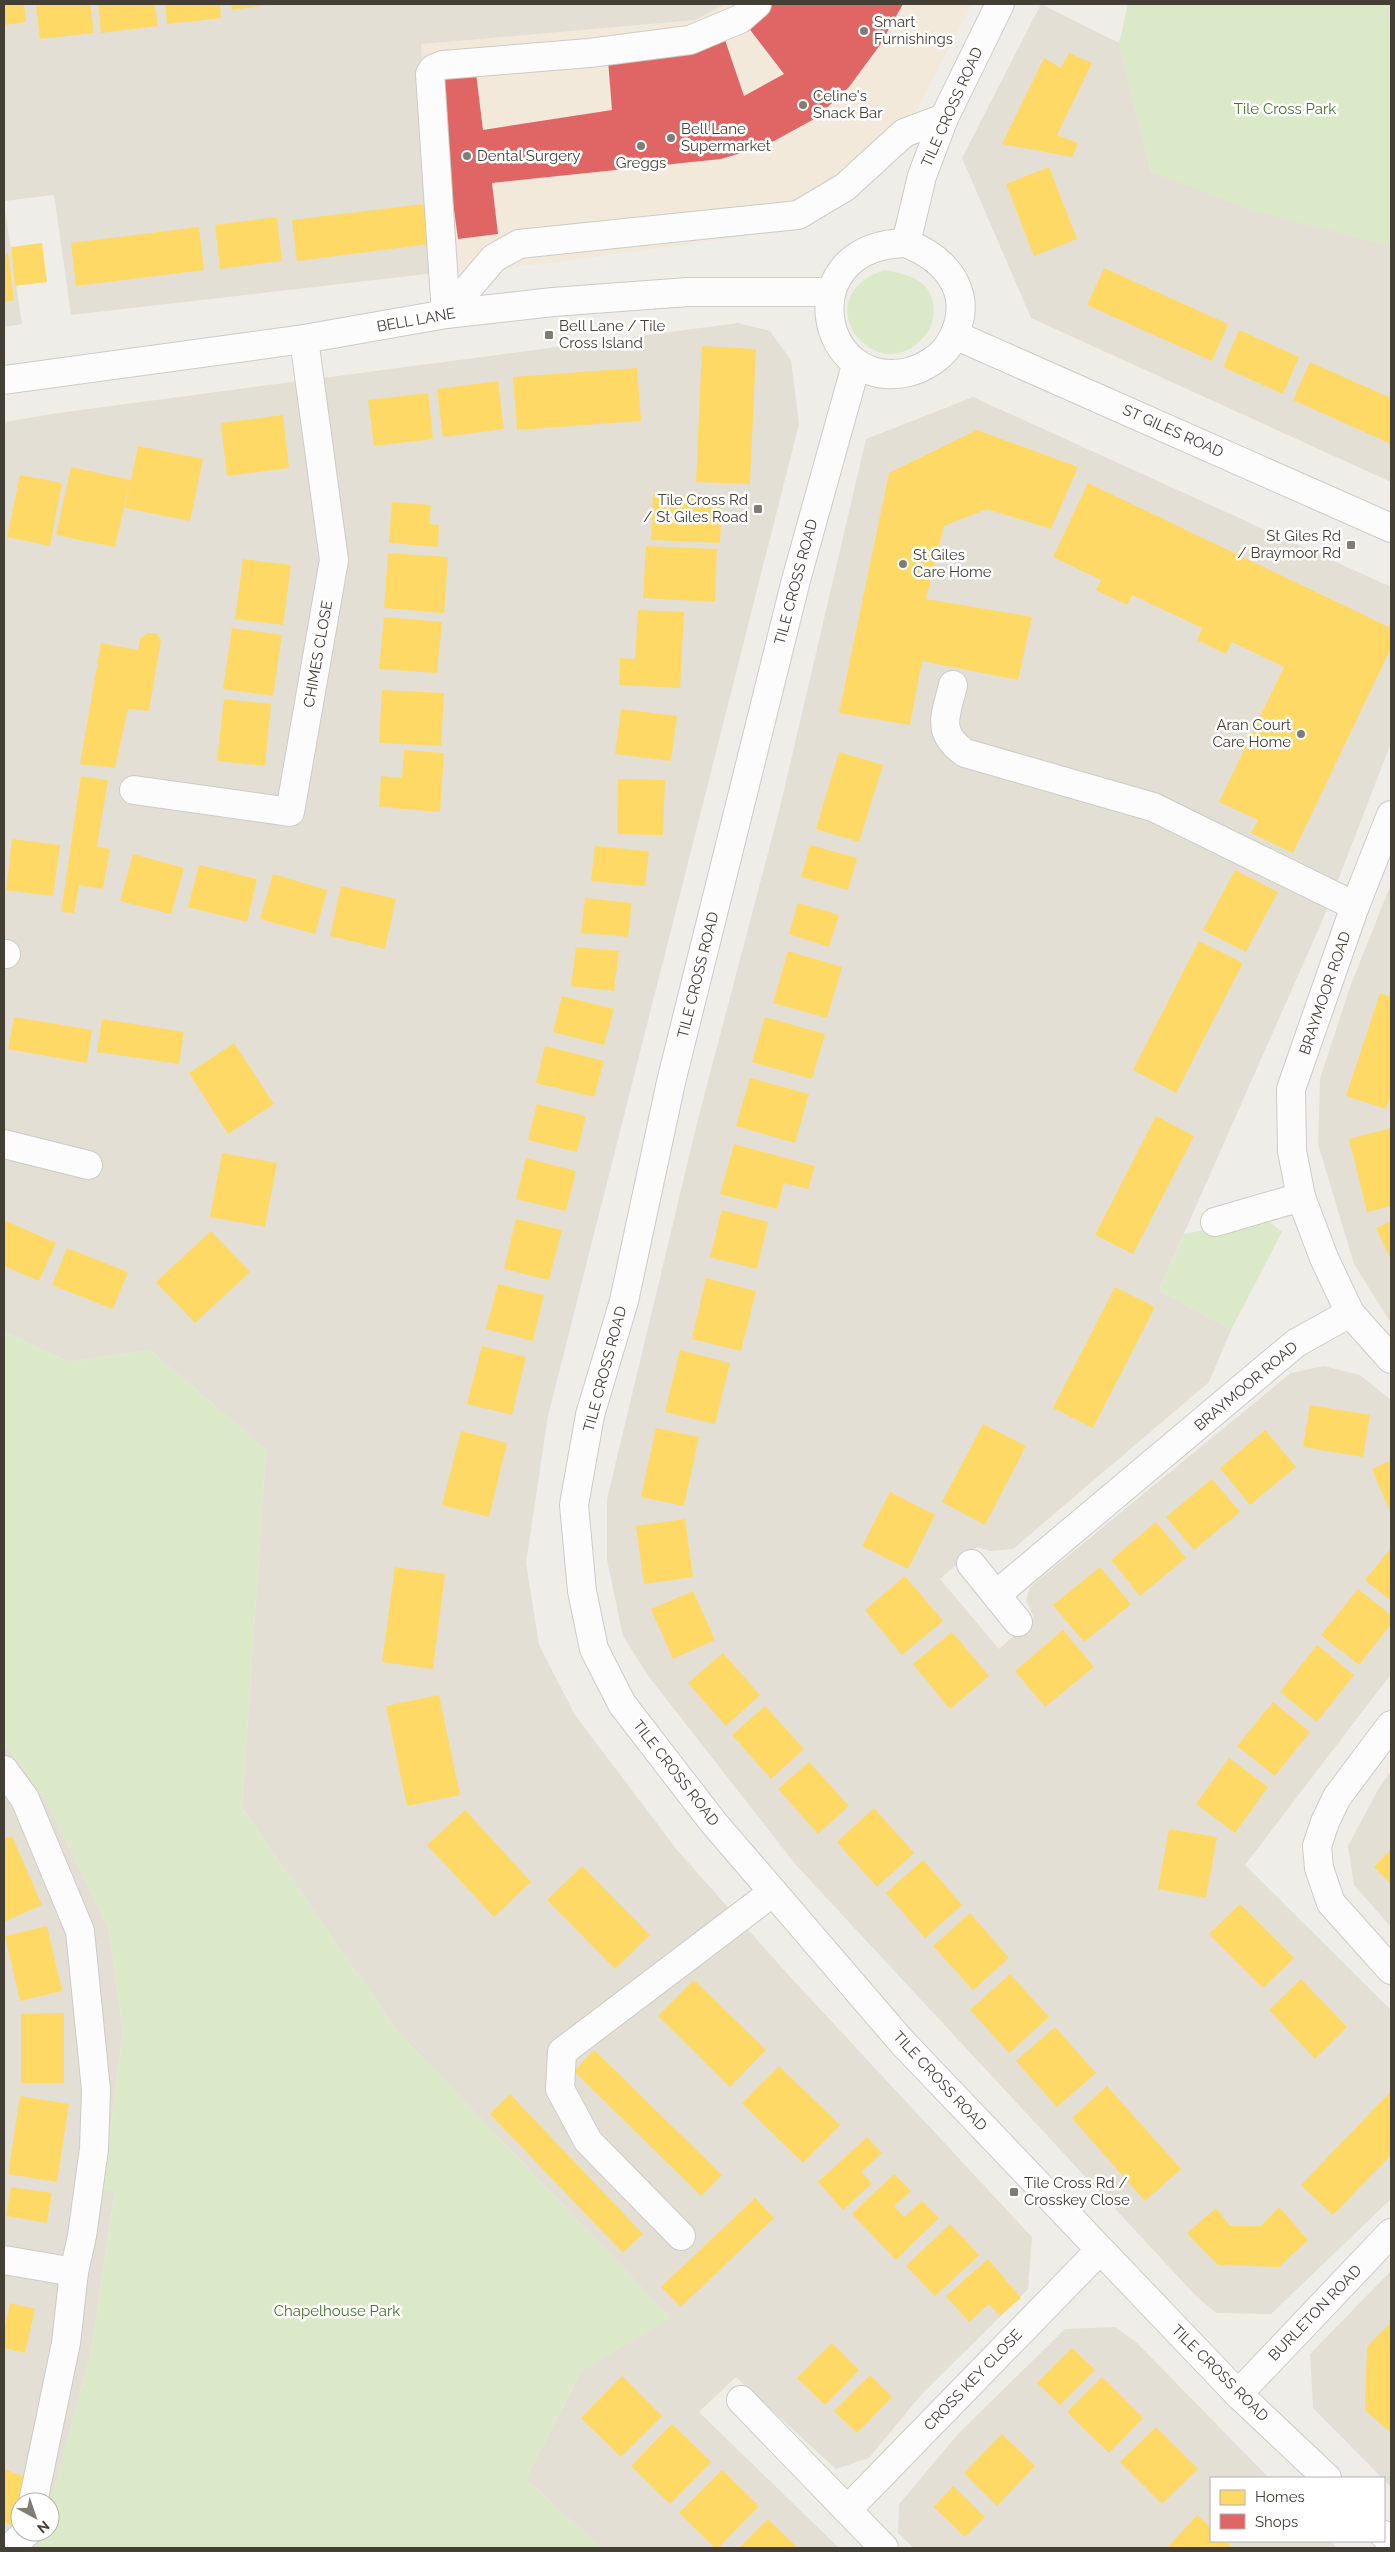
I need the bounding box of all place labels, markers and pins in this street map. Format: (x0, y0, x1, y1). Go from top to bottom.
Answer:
place label: Smart Furnishings (874, 13, 953, 48)
marker: Smart Furnishings (858, 25, 870, 37)
place label: Celine's Snack Bar (813, 87, 883, 122)
marker: Celine's Snack Bar (797, 99, 809, 111)
place label: Bell Lane Supermarket (681, 120, 771, 155)
marker: Bell Lane Supermarket (665, 132, 677, 144)
marker: Greggs (635, 140, 647, 152)
place label: Dental Surgery (477, 147, 580, 165)
marker: Dental Surgery (461, 150, 473, 162)
place label: Greggs (616, 154, 666, 172)
place label: Bell Lane / Tile Cross Island (559, 317, 666, 352)
marker: Bell Lane / Tile Cross Island (543, 329, 555, 341)
place label: Tile Cross Rd / St Giles Road (643, 491, 748, 526)
marker: Tile Cross Rd / St Giles Road (752, 503, 764, 515)
place label: St Giles Rd / Braymoor Rd (1238, 527, 1341, 562)
marker: St Giles Rd / Braymoor Rd (1345, 539, 1357, 551)
place label: St Giles Care Home (913, 546, 992, 581)
marker: St Giles Care Home (897, 558, 909, 570)
place label: Aran Court Care Home (1212, 716, 1291, 751)
marker: Aran Court Care Home (1295, 728, 1307, 740)
place label: Tile Cross Rd / Crosskey Close (1024, 2174, 1130, 2209)
marker: Tile Cross Rd / Crosskey Close (1008, 2186, 1020, 2198)

